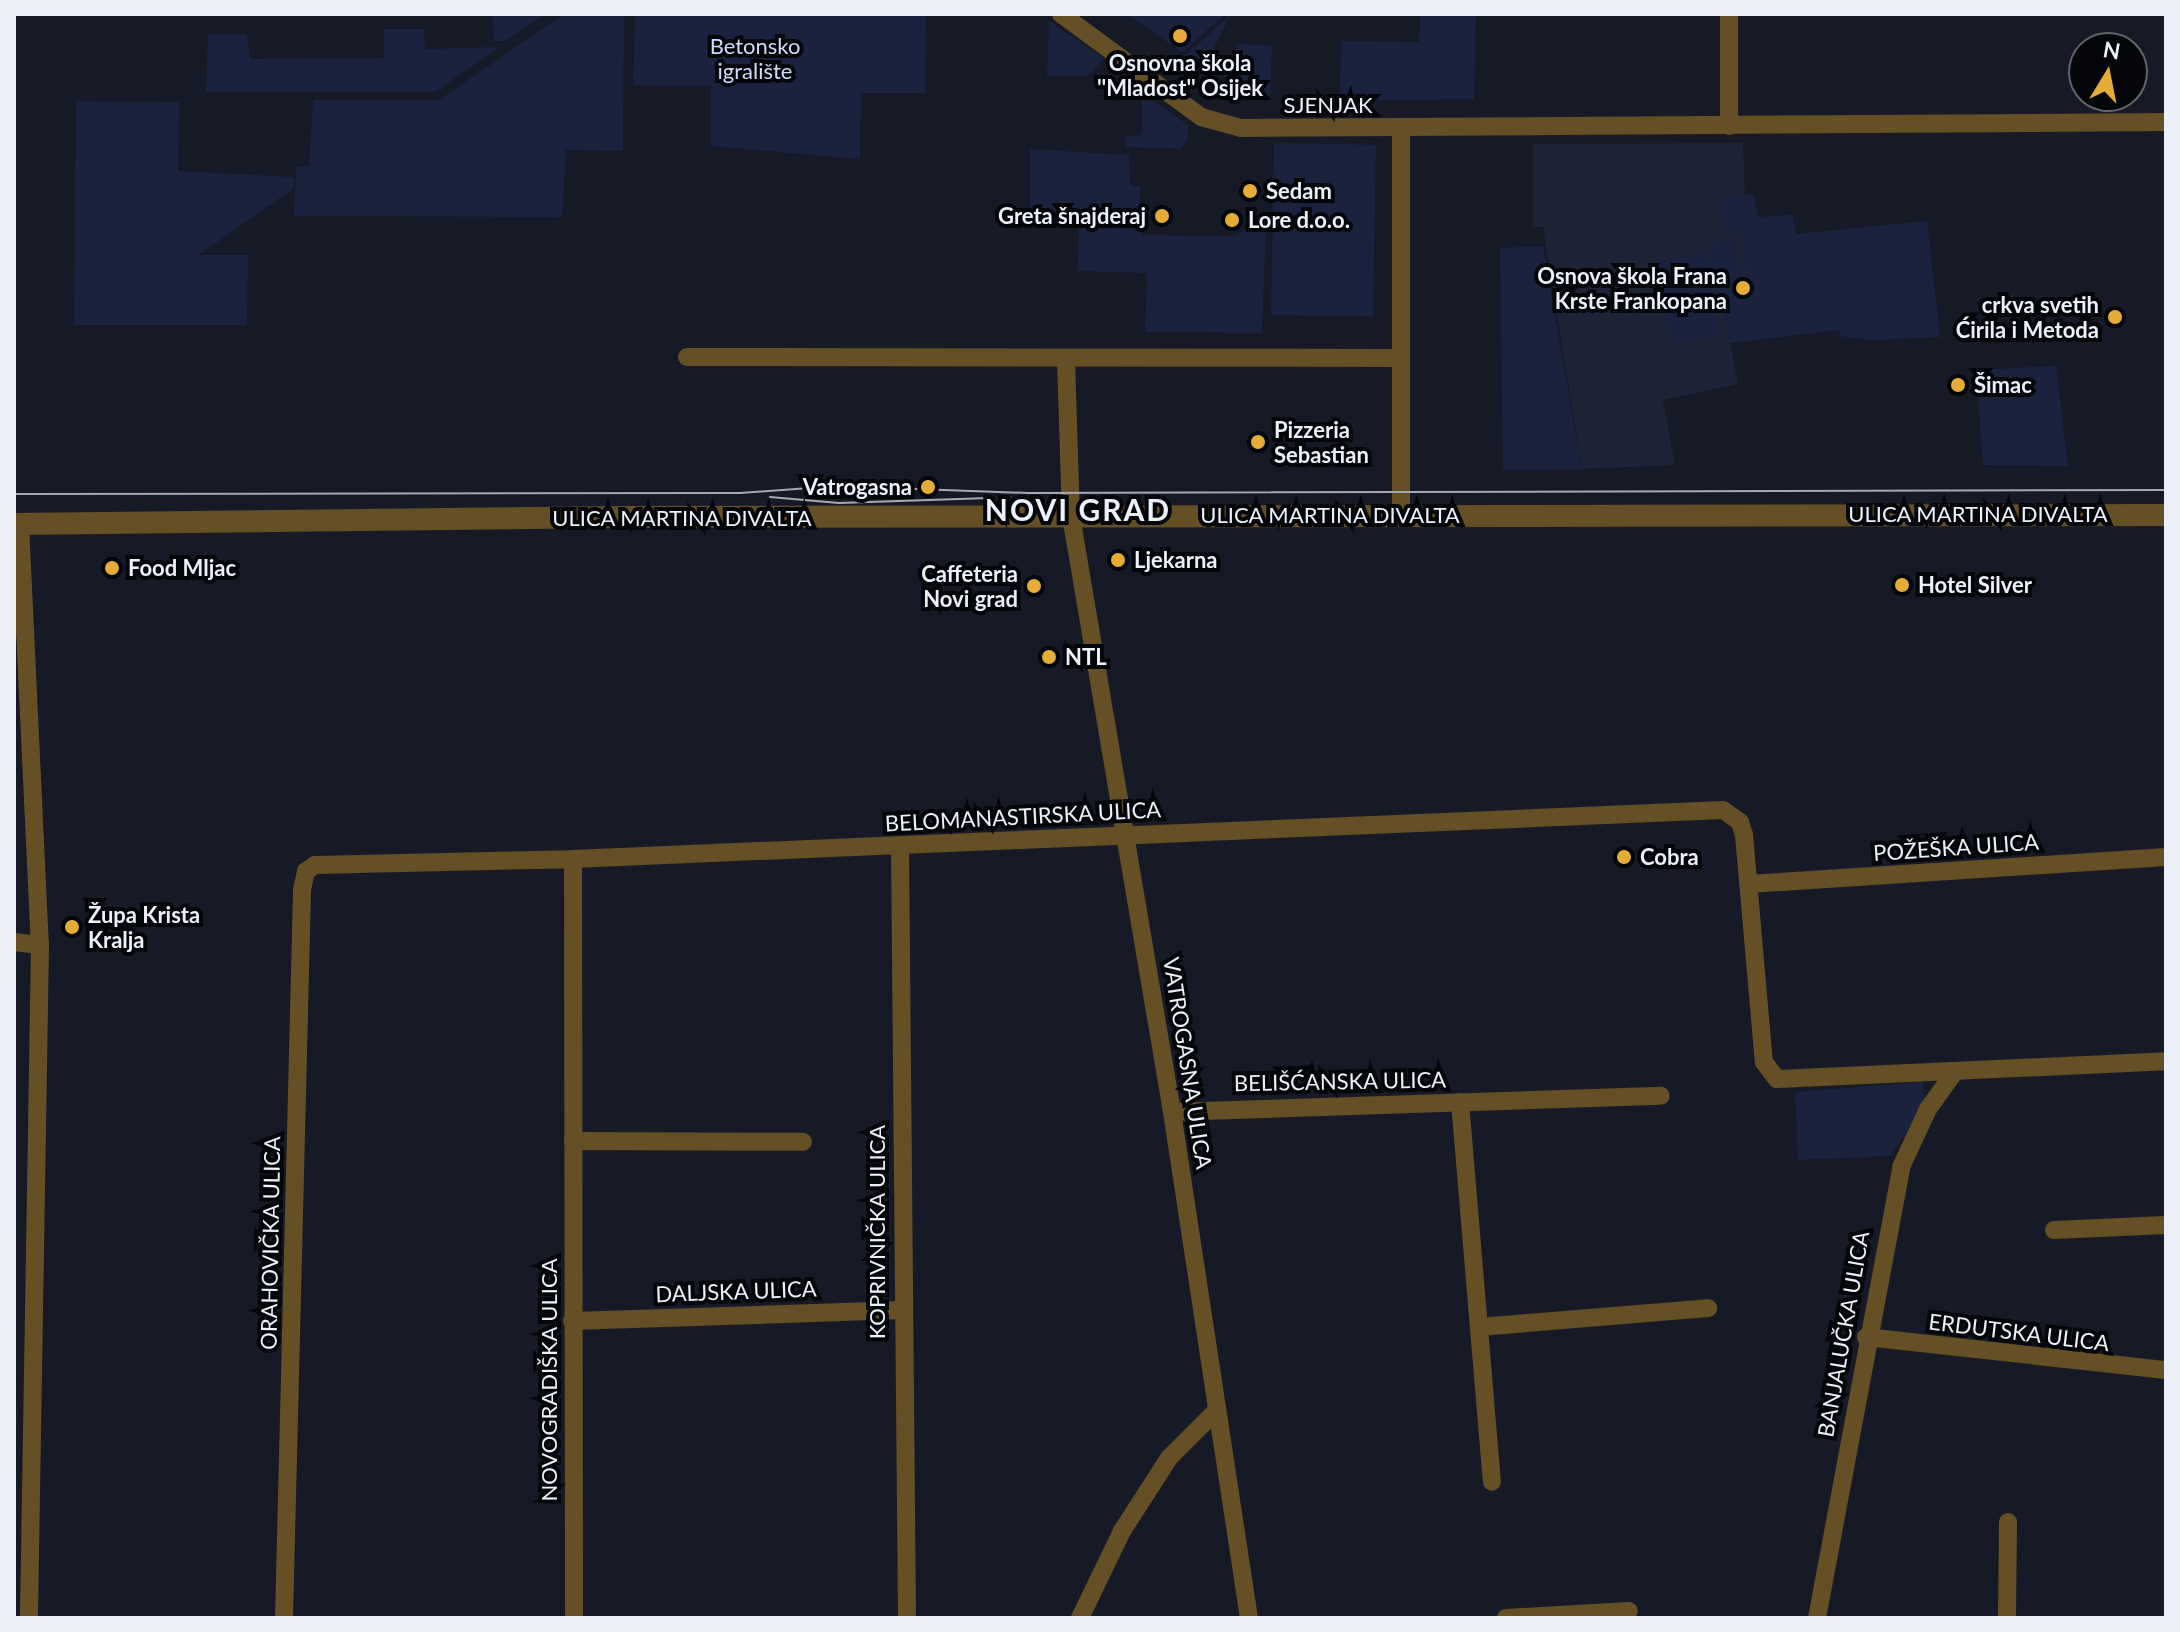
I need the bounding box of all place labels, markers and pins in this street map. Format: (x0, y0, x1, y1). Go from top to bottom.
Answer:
marker: Osnovna škola ''Mladost'' Osijek (1171, 27, 1189, 45)
place label: Osnovna škola ''Mladost'' Osijek (1097, 49, 1263, 100)
place label: Sedam (1266, 178, 1332, 204)
marker: Sedam (1241, 182, 1259, 200)
place label: Greta šnajderaj (998, 203, 1146, 229)
marker: Greta šnajderaj (1153, 207, 1171, 225)
place label: Lore d.o.o. (1248, 207, 1350, 233)
marker: Lore d.o.o. (1223, 211, 1241, 229)
place label: Osnova škola Frana Krste Frankopana (1537, 262, 1727, 314)
marker: Osnova škola Frana Krste Frankopana (1734, 279, 1752, 297)
place label: crkva svetih Ćirila i Metoda (1956, 291, 2099, 342)
marker: crkva svetih Ćirila i Metoda (2106, 308, 2124, 326)
place label: Šimac (1974, 372, 2032, 398)
marker: Šimac (1949, 376, 1967, 394)
place label: Pizzeria Sebastian (1274, 416, 1369, 468)
marker: Pizzeria Sebastian (1249, 433, 1267, 451)
place label: Vatrogasna (803, 474, 912, 500)
marker: Vatrogasna (919, 478, 937, 496)
place label: Ljekarna (1134, 547, 1217, 573)
marker: Ljekarna (1109, 551, 1127, 569)
place label: Food Mljac (128, 555, 236, 581)
marker: Food Mljac (103, 559, 121, 577)
place label: Caffeteria Novi grad (921, 560, 1018, 612)
place label: Hotel Silver (1918, 572, 2032, 598)
marker: Hotel Silver (1893, 576, 1911, 594)
marker: Caffeteria Novi grad (1025, 577, 1043, 595)
place label: NTL (1065, 644, 1107, 670)
marker: NTL (1040, 648, 1058, 666)
place label: Cobra (1640, 844, 1699, 870)
marker: Cobra (1615, 848, 1633, 866)
place label: Župa Krista Kralja (88, 901, 200, 952)
marker: Župa Krista Kralja (63, 918, 81, 936)

